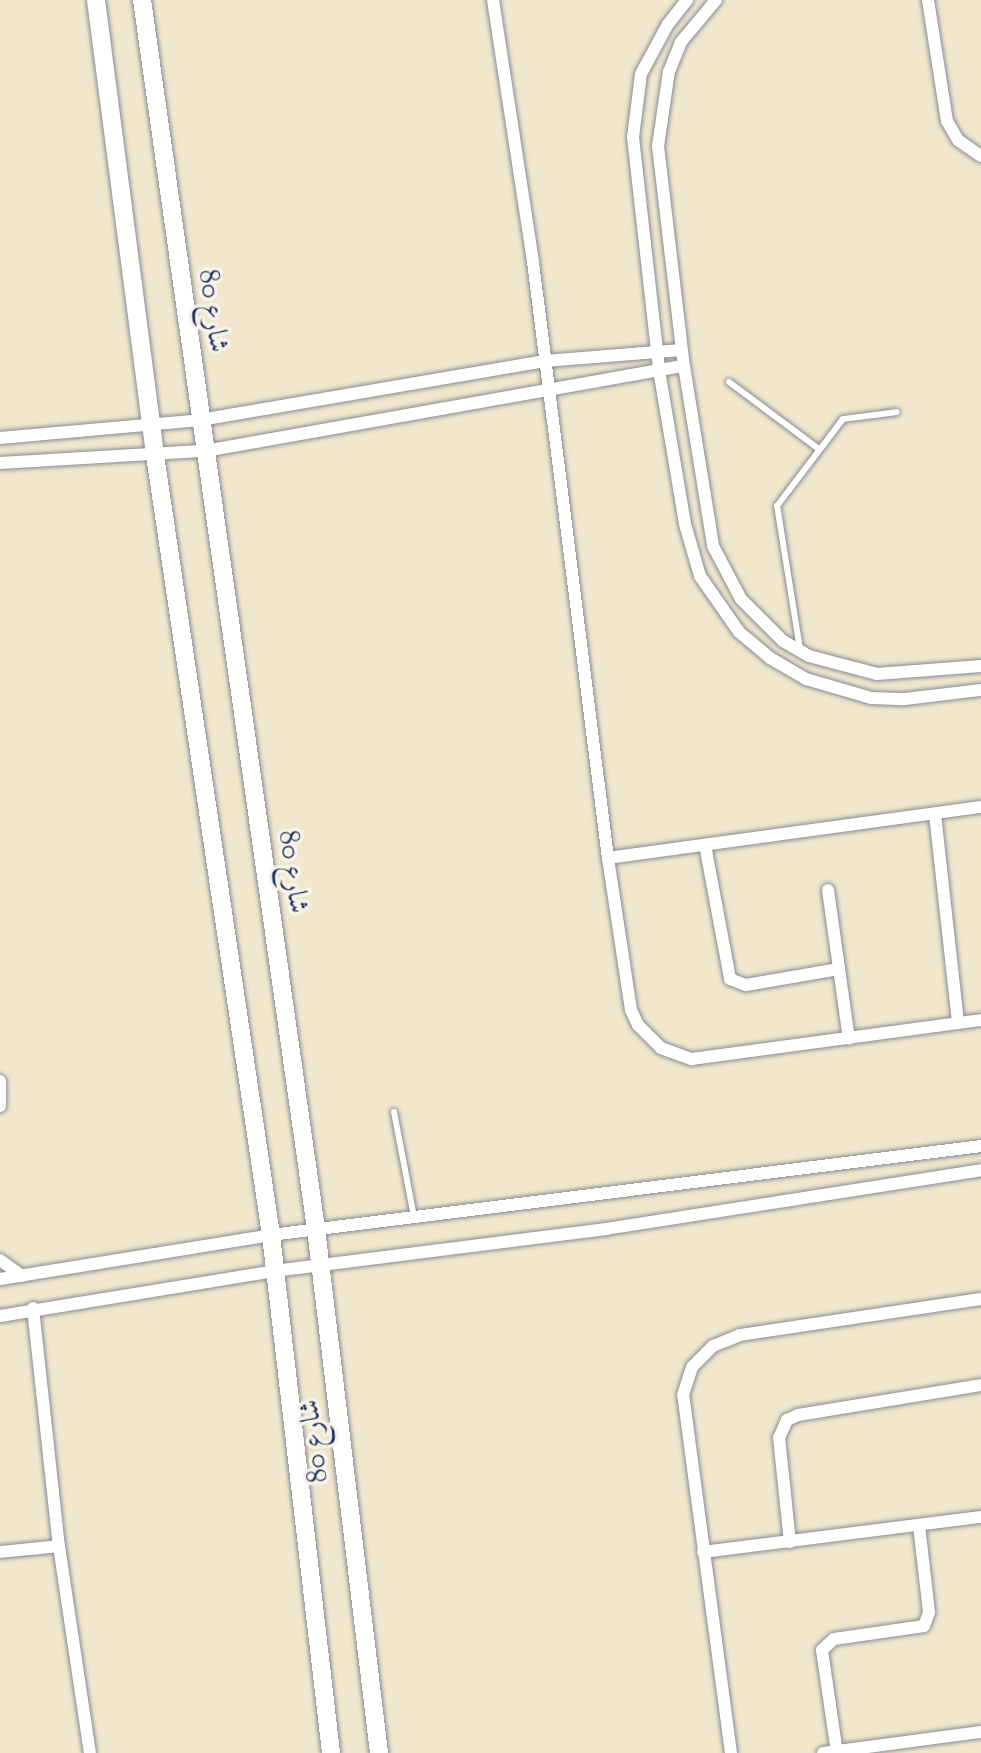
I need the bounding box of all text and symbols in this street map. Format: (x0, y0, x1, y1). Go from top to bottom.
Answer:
street label: شارع 80 (190, 267, 234, 355)
street label: شارع 80 (270, 828, 314, 916)
street label: شارع 80 (293, 1398, 337, 1484)

